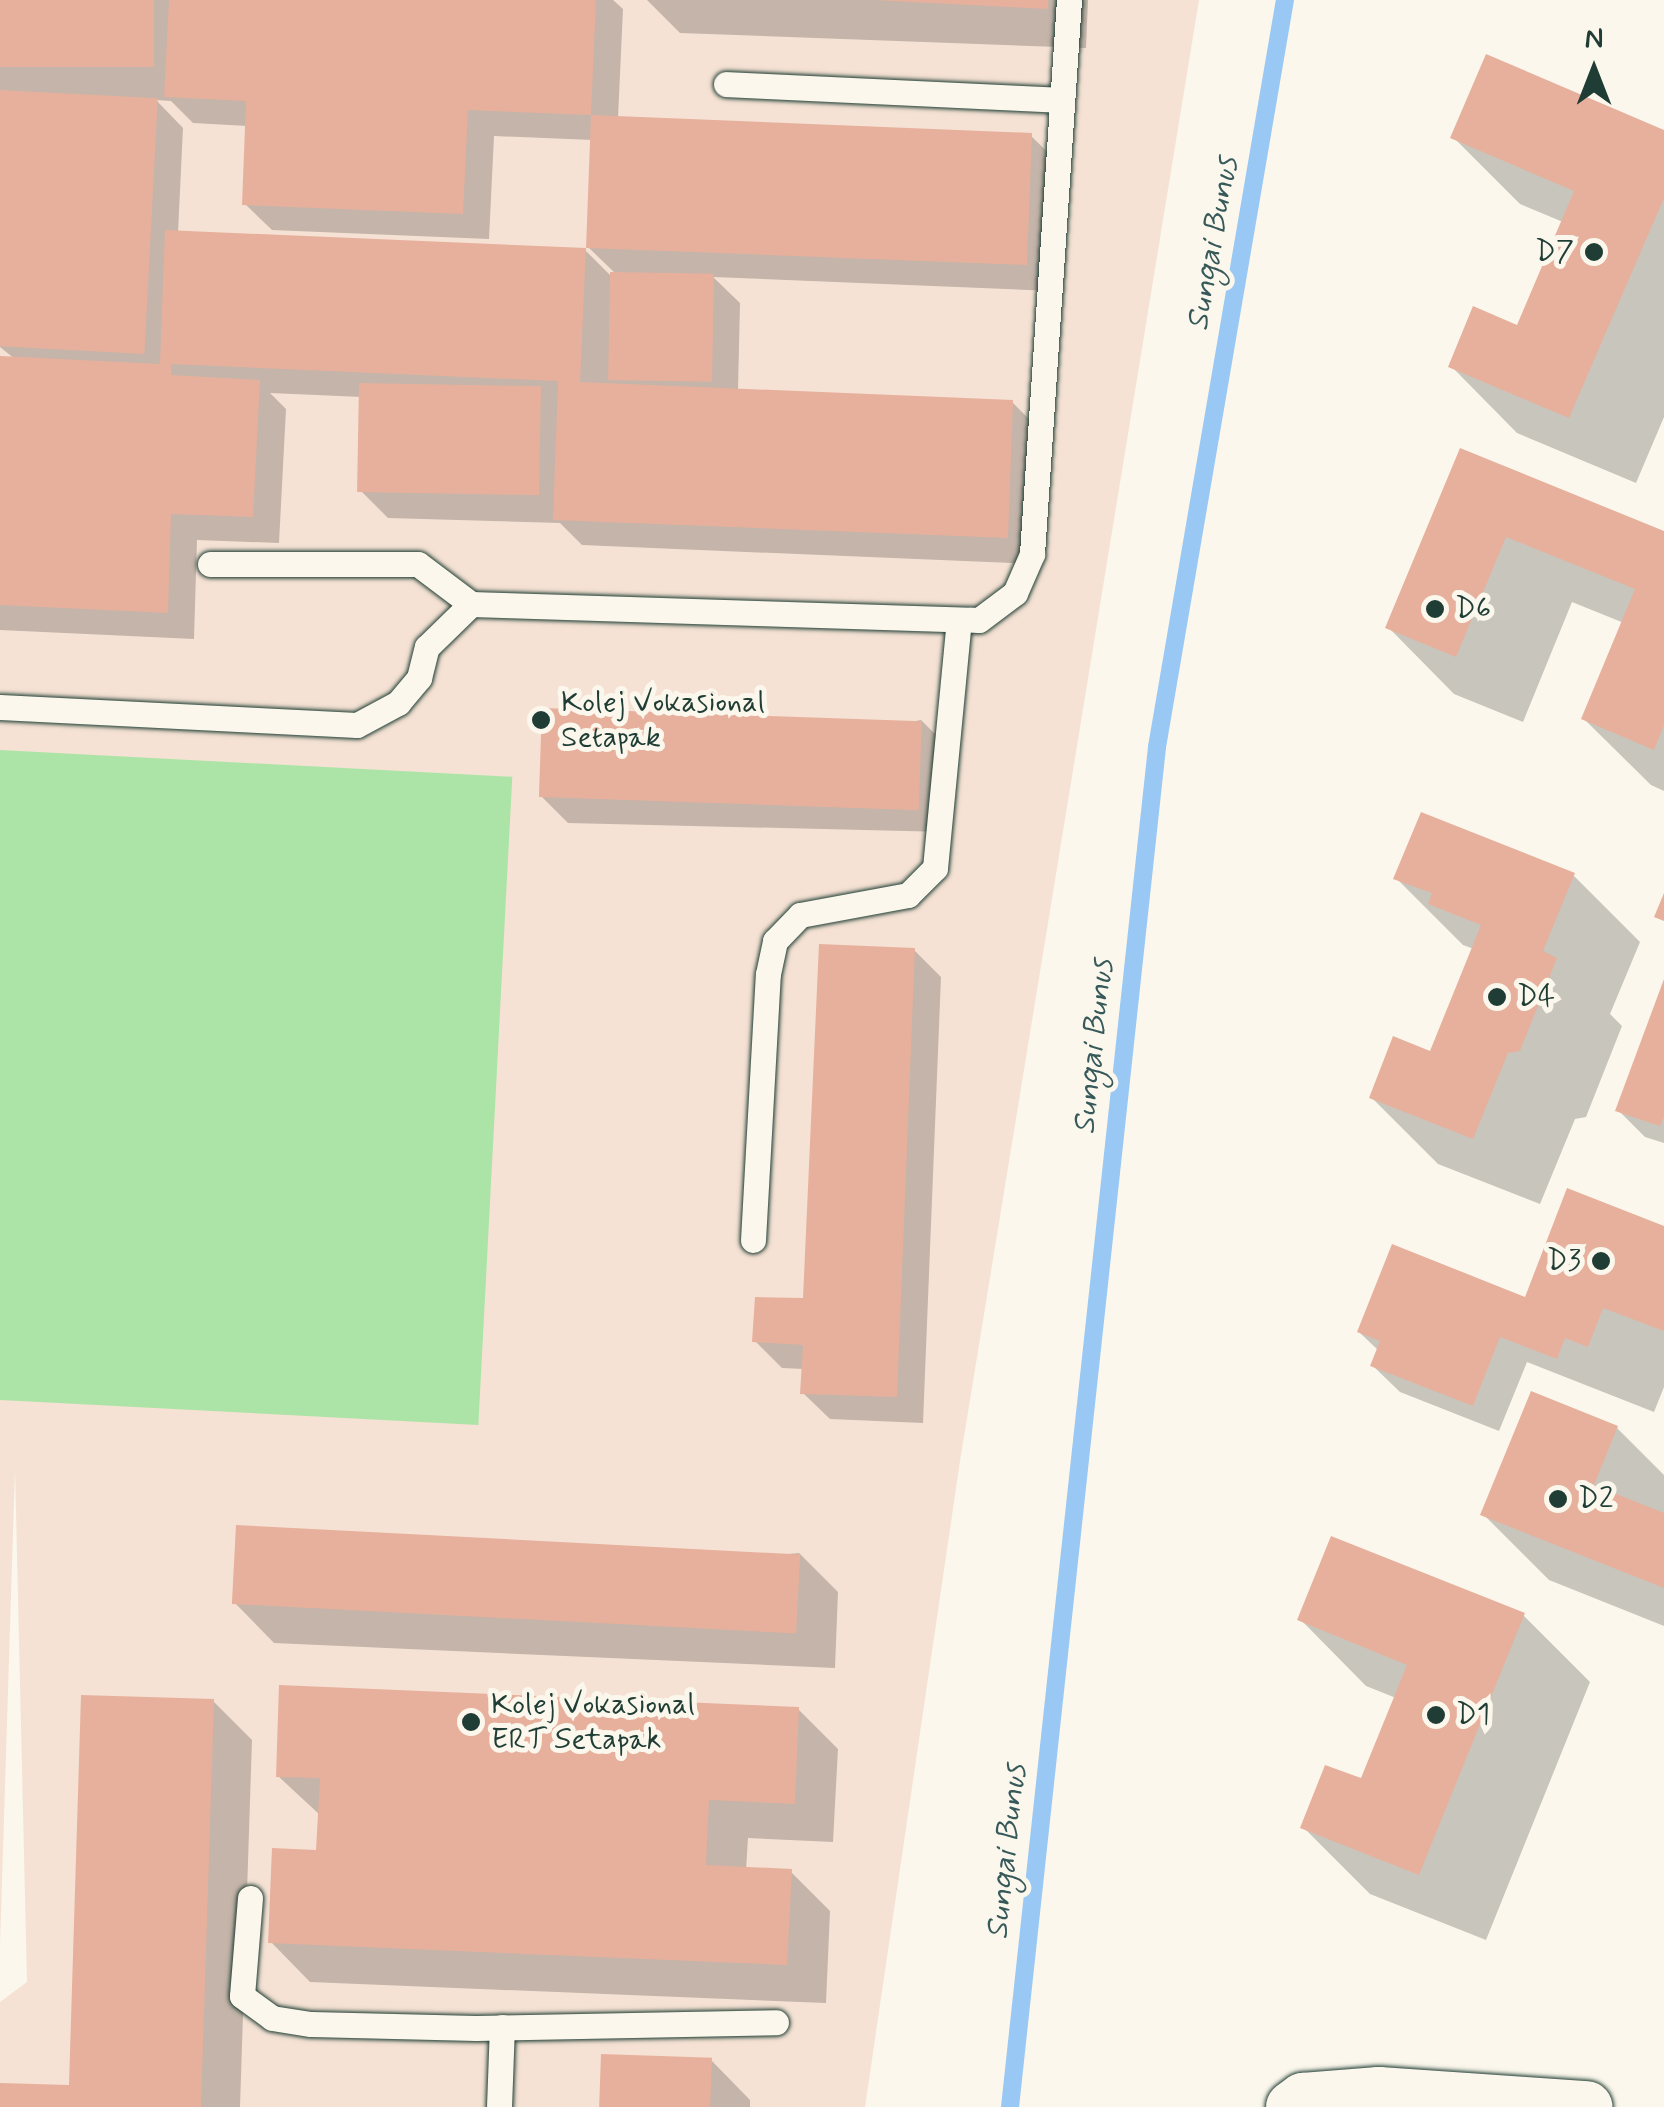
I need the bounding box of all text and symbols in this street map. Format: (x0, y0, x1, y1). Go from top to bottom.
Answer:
north arrow (1544, 20, 1644, 120)
text: N (1585, 21, 1603, 58)
water label: Sungai Bunus (1179, 154, 1247, 334)
place label: D7 (1535, 234, 1574, 270)
marker: D7 (1583, 241, 1605, 263)
place label: D6 (1455, 591, 1491, 627)
marker: D6 (1424, 598, 1446, 620)
place label: Kolej Vokasional Setapak (561, 685, 765, 756)
marker: Kolej Vokasional Setapak (530, 709, 552, 731)
water label: Sungai Bunus (1066, 958, 1122, 1136)
place label: D4 (1517, 979, 1555, 1015)
marker: D4 (1486, 986, 1508, 1008)
place label: D3 (1547, 1243, 1581, 1279)
marker: D3 (1590, 1250, 1612, 1272)
place label: D2 (1578, 1481, 1613, 1517)
marker: D2 (1547, 1488, 1569, 1510)
place label: Kolej Vokasional ERT Setapak (491, 1687, 695, 1758)
place label: D1 (1456, 1697, 1490, 1733)
marker: D1 (1425, 1704, 1447, 1726)
marker: Kolej Vokasional ERT Setapak (460, 1711, 482, 1733)
water label: Sungai Bunus (979, 1763, 1035, 1941)

